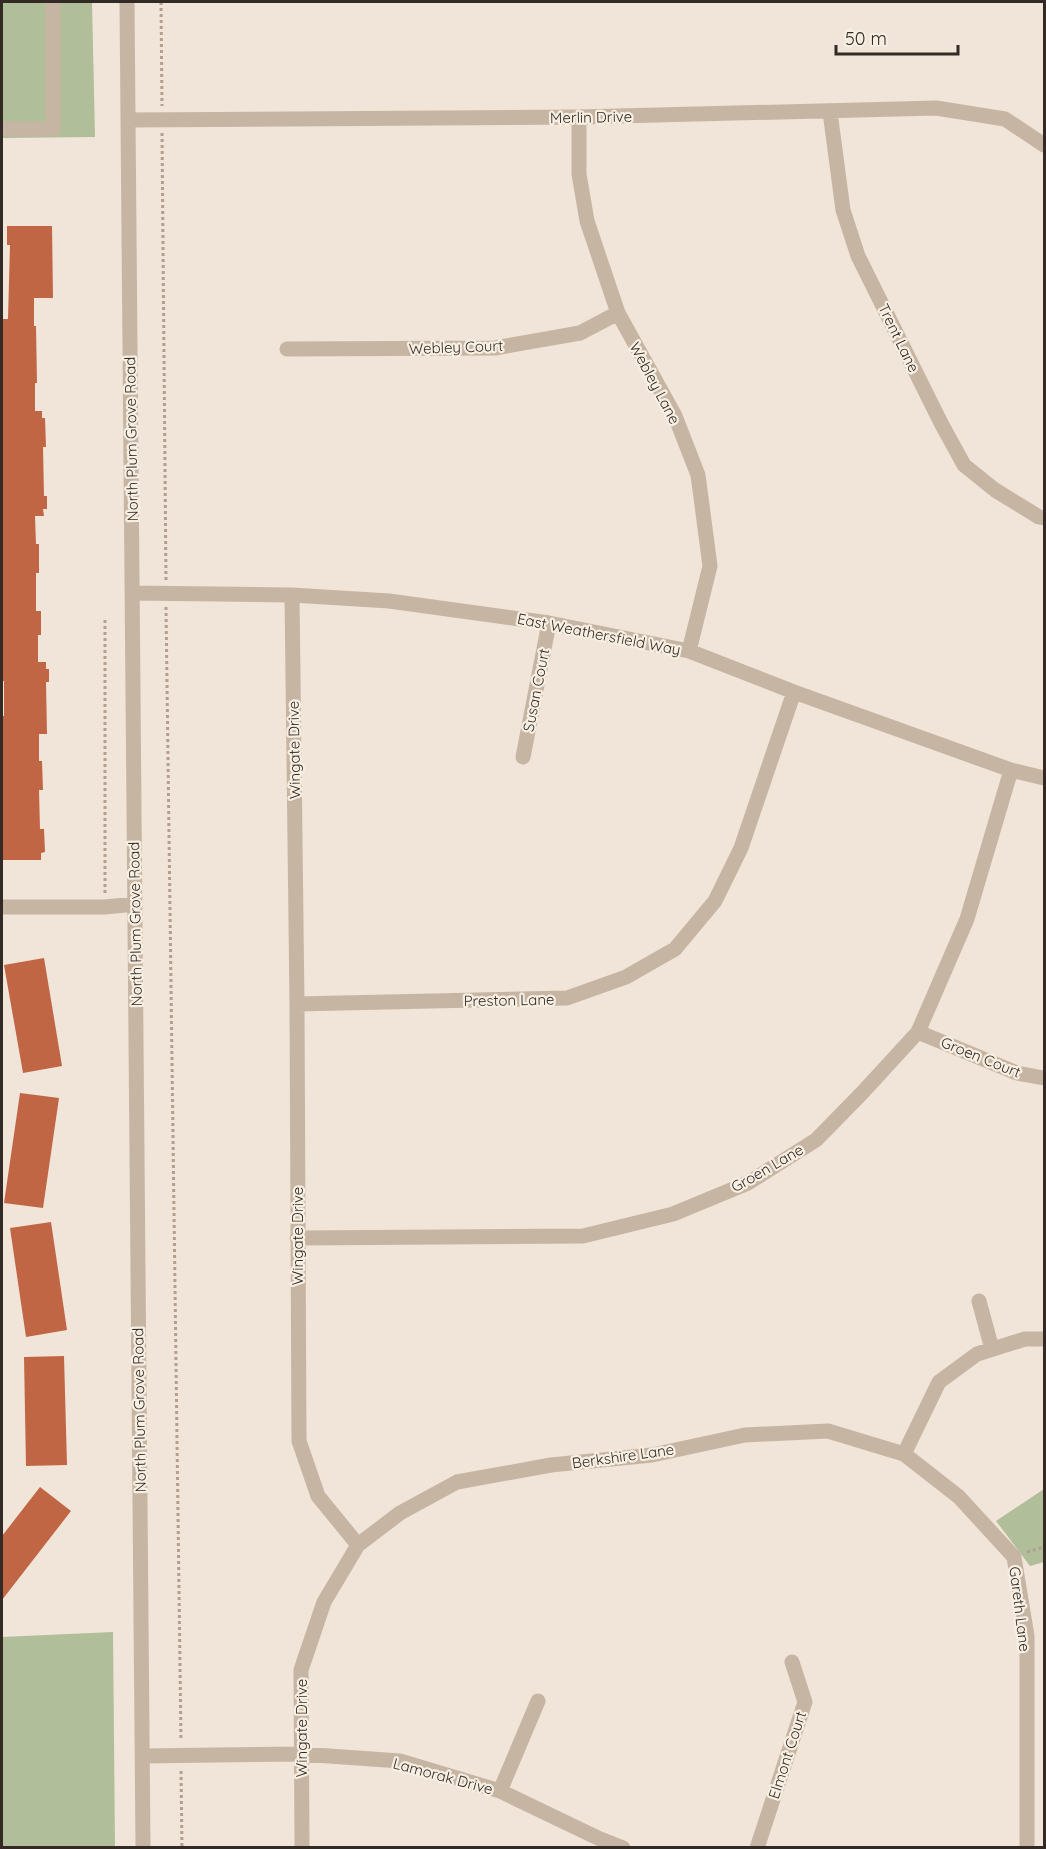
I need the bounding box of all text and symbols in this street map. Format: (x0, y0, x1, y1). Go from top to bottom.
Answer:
scale bar (836, 18, 958, 56)
text: 50 m (845, 27, 887, 50)
street label: Merlin Drive (550, 107, 632, 127)
street label: Trent Lane (874, 301, 924, 375)
street label: Webley Court (408, 336, 504, 358)
street label: Webley Lane (625, 339, 685, 427)
street label: North Plum Grove Road (120, 357, 142, 521)
street label: East Weathersfield Way (516, 609, 682, 659)
street label: Susan Court (519, 647, 553, 733)
street label: Wingate Drive (284, 701, 304, 799)
street label: North Plum Grove Road (124, 842, 146, 1006)
street label: Preston Lane (463, 990, 555, 1010)
street label: Groen Court (938, 1032, 1024, 1082)
street label: Groen Lane (727, 1140, 807, 1196)
street label: Wingate Drive (288, 1187, 307, 1285)
street label: North Plum Grove Road (128, 1328, 150, 1492)
street label: Berkshire Lane (571, 1439, 675, 1473)
street label: Gareth Lane (1005, 1565, 1035, 1653)
street label: Wingate Drive (292, 1679, 311, 1777)
street label: Elmont Court (764, 1709, 810, 1801)
street label: Lamorak Drive (391, 1754, 495, 1798)

